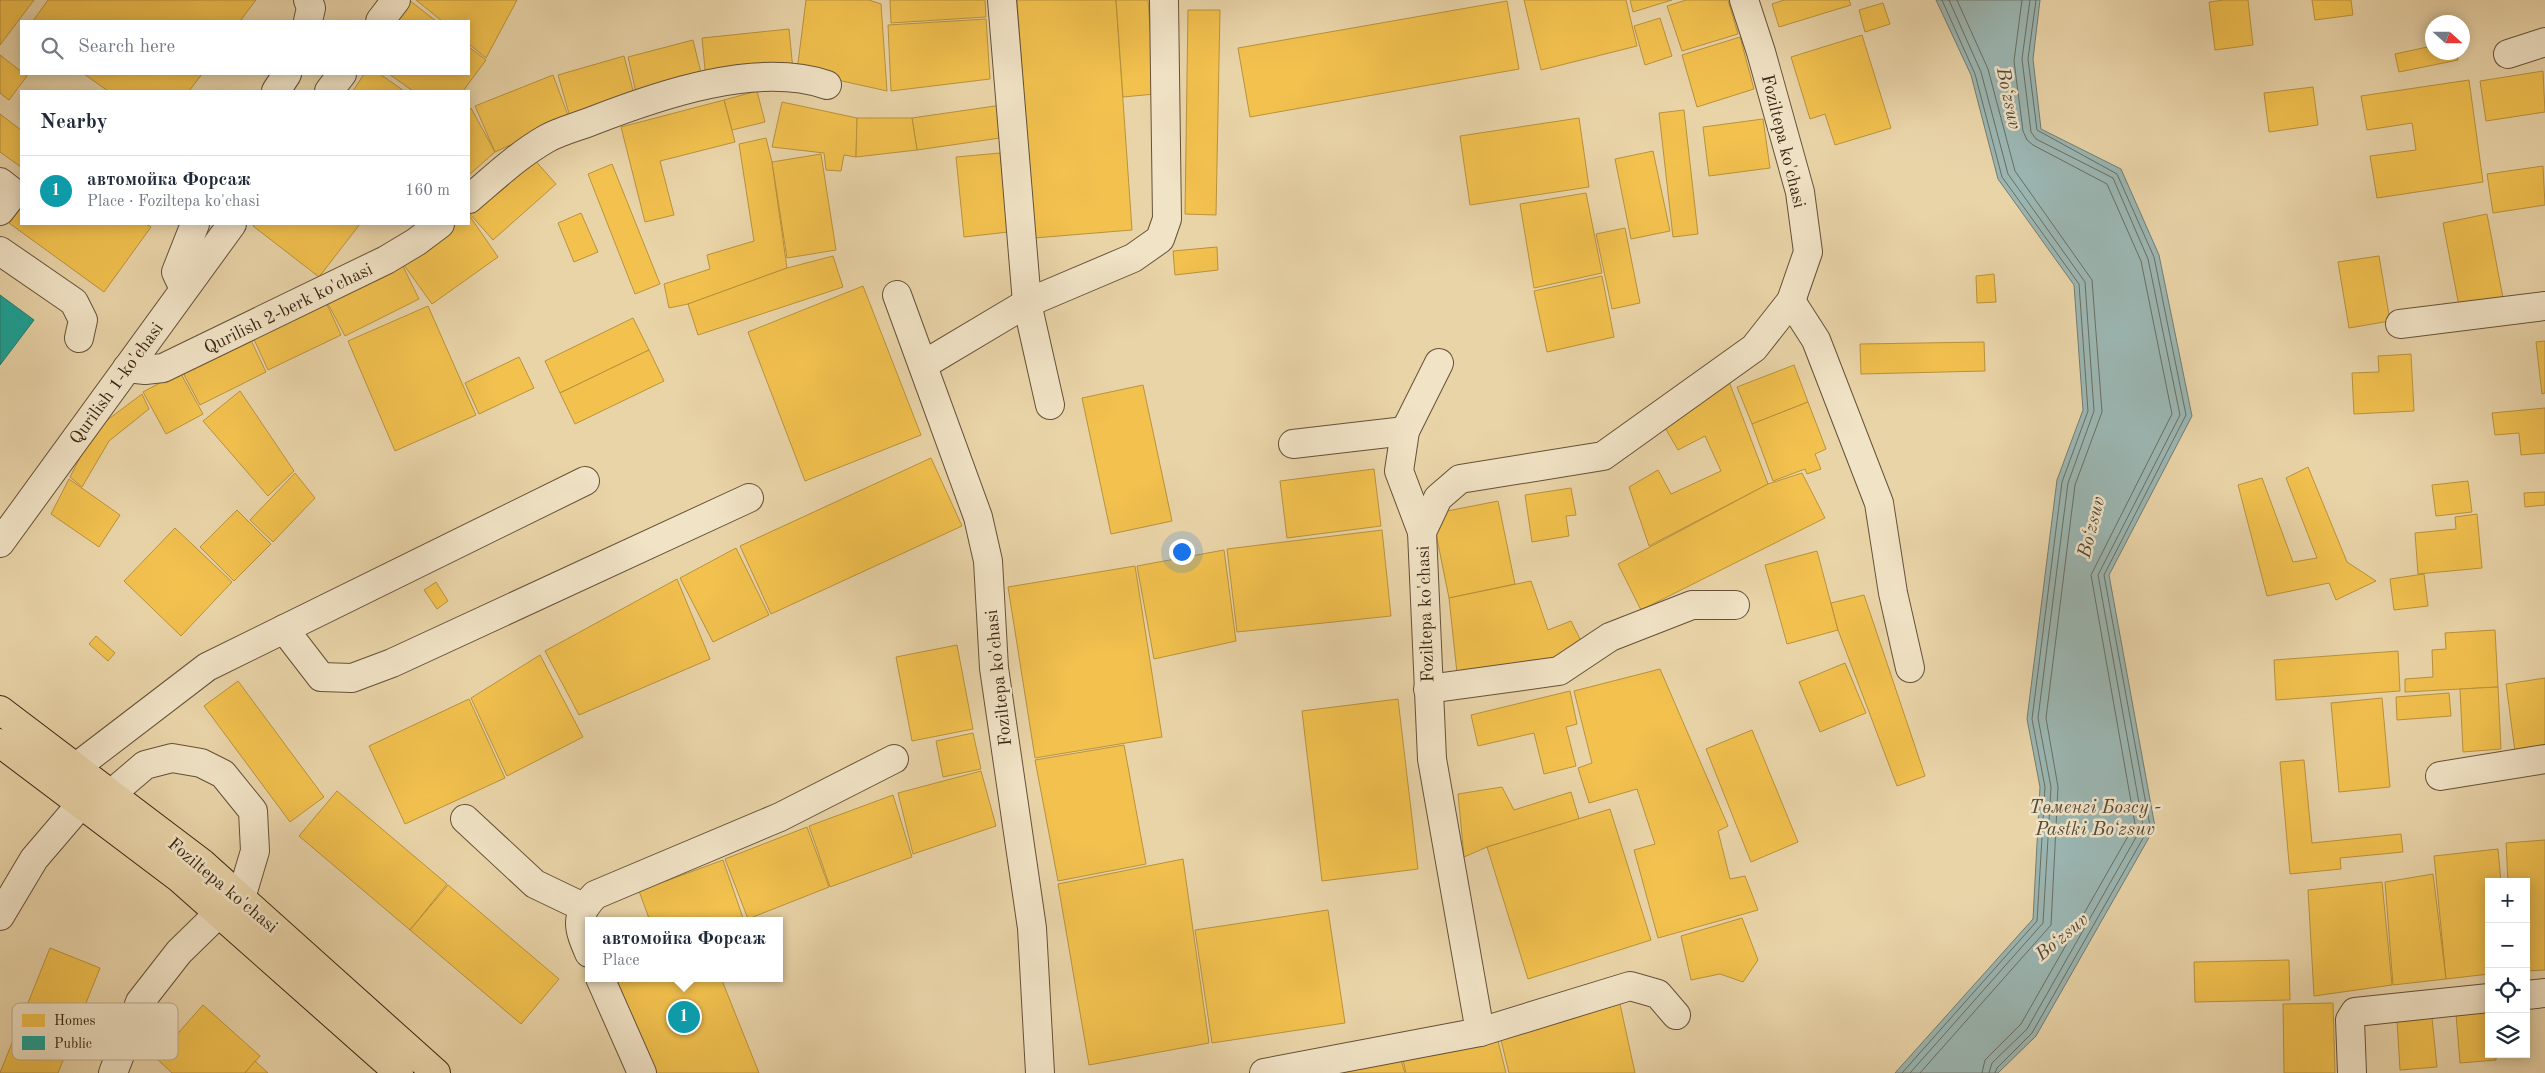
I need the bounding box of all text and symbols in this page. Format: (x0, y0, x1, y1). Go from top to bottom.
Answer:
north arrow (2425, 15, 2470, 60)
search box (20, 20, 470, 75)
icon: search (38, 34, 66, 62)
text: Search here (78, 38, 175, 57)
water label: Boʻzsuv (1992, 65, 2024, 131)
street label: Foziltepa ko'chasi (1758, 73, 1808, 210)
text: Nearby (40, 112, 108, 133)
text: автомойка Форсаж (87, 171, 251, 190)
text: 1 (51, 183, 61, 199)
text: 160 m (405, 183, 450, 199)
text: Place · Foziltepa ko'chasi (87, 194, 260, 210)
street label: Qurilish 2-berk ko'chasi (201, 260, 376, 358)
street label: Qurilish 1-ko'chasi (67, 319, 167, 448)
water label: Boʻzsuv (2074, 495, 2109, 561)
your location (1169, 539, 1195, 565)
street label: Foziltepa ko'chasi (1415, 545, 1437, 683)
street label: Foziltepa ko'chasi (983, 609, 1015, 747)
water label: Төменгі Бозсу - Pastki Boʻzsuv (2029, 799, 2161, 840)
street label: Foziltepa ko'chasi (164, 835, 281, 937)
map controls (2485, 878, 2530, 1058)
button: + (2485, 878, 2530, 923)
water label: Boʻzsuv (2031, 910, 2093, 966)
popup (585, 917, 783, 982)
button: − (2485, 923, 2530, 968)
text: автомойка Форсаж (602, 930, 766, 949)
text: Place (602, 953, 640, 969)
button: locate (2485, 968, 2530, 1013)
pin: 1 (668, 998, 700, 1036)
legend (12, 1003, 178, 1060)
button: layers (2485, 1013, 2530, 1058)
text: Homes (54, 1014, 96, 1028)
text: Public (54, 1037, 92, 1051)

